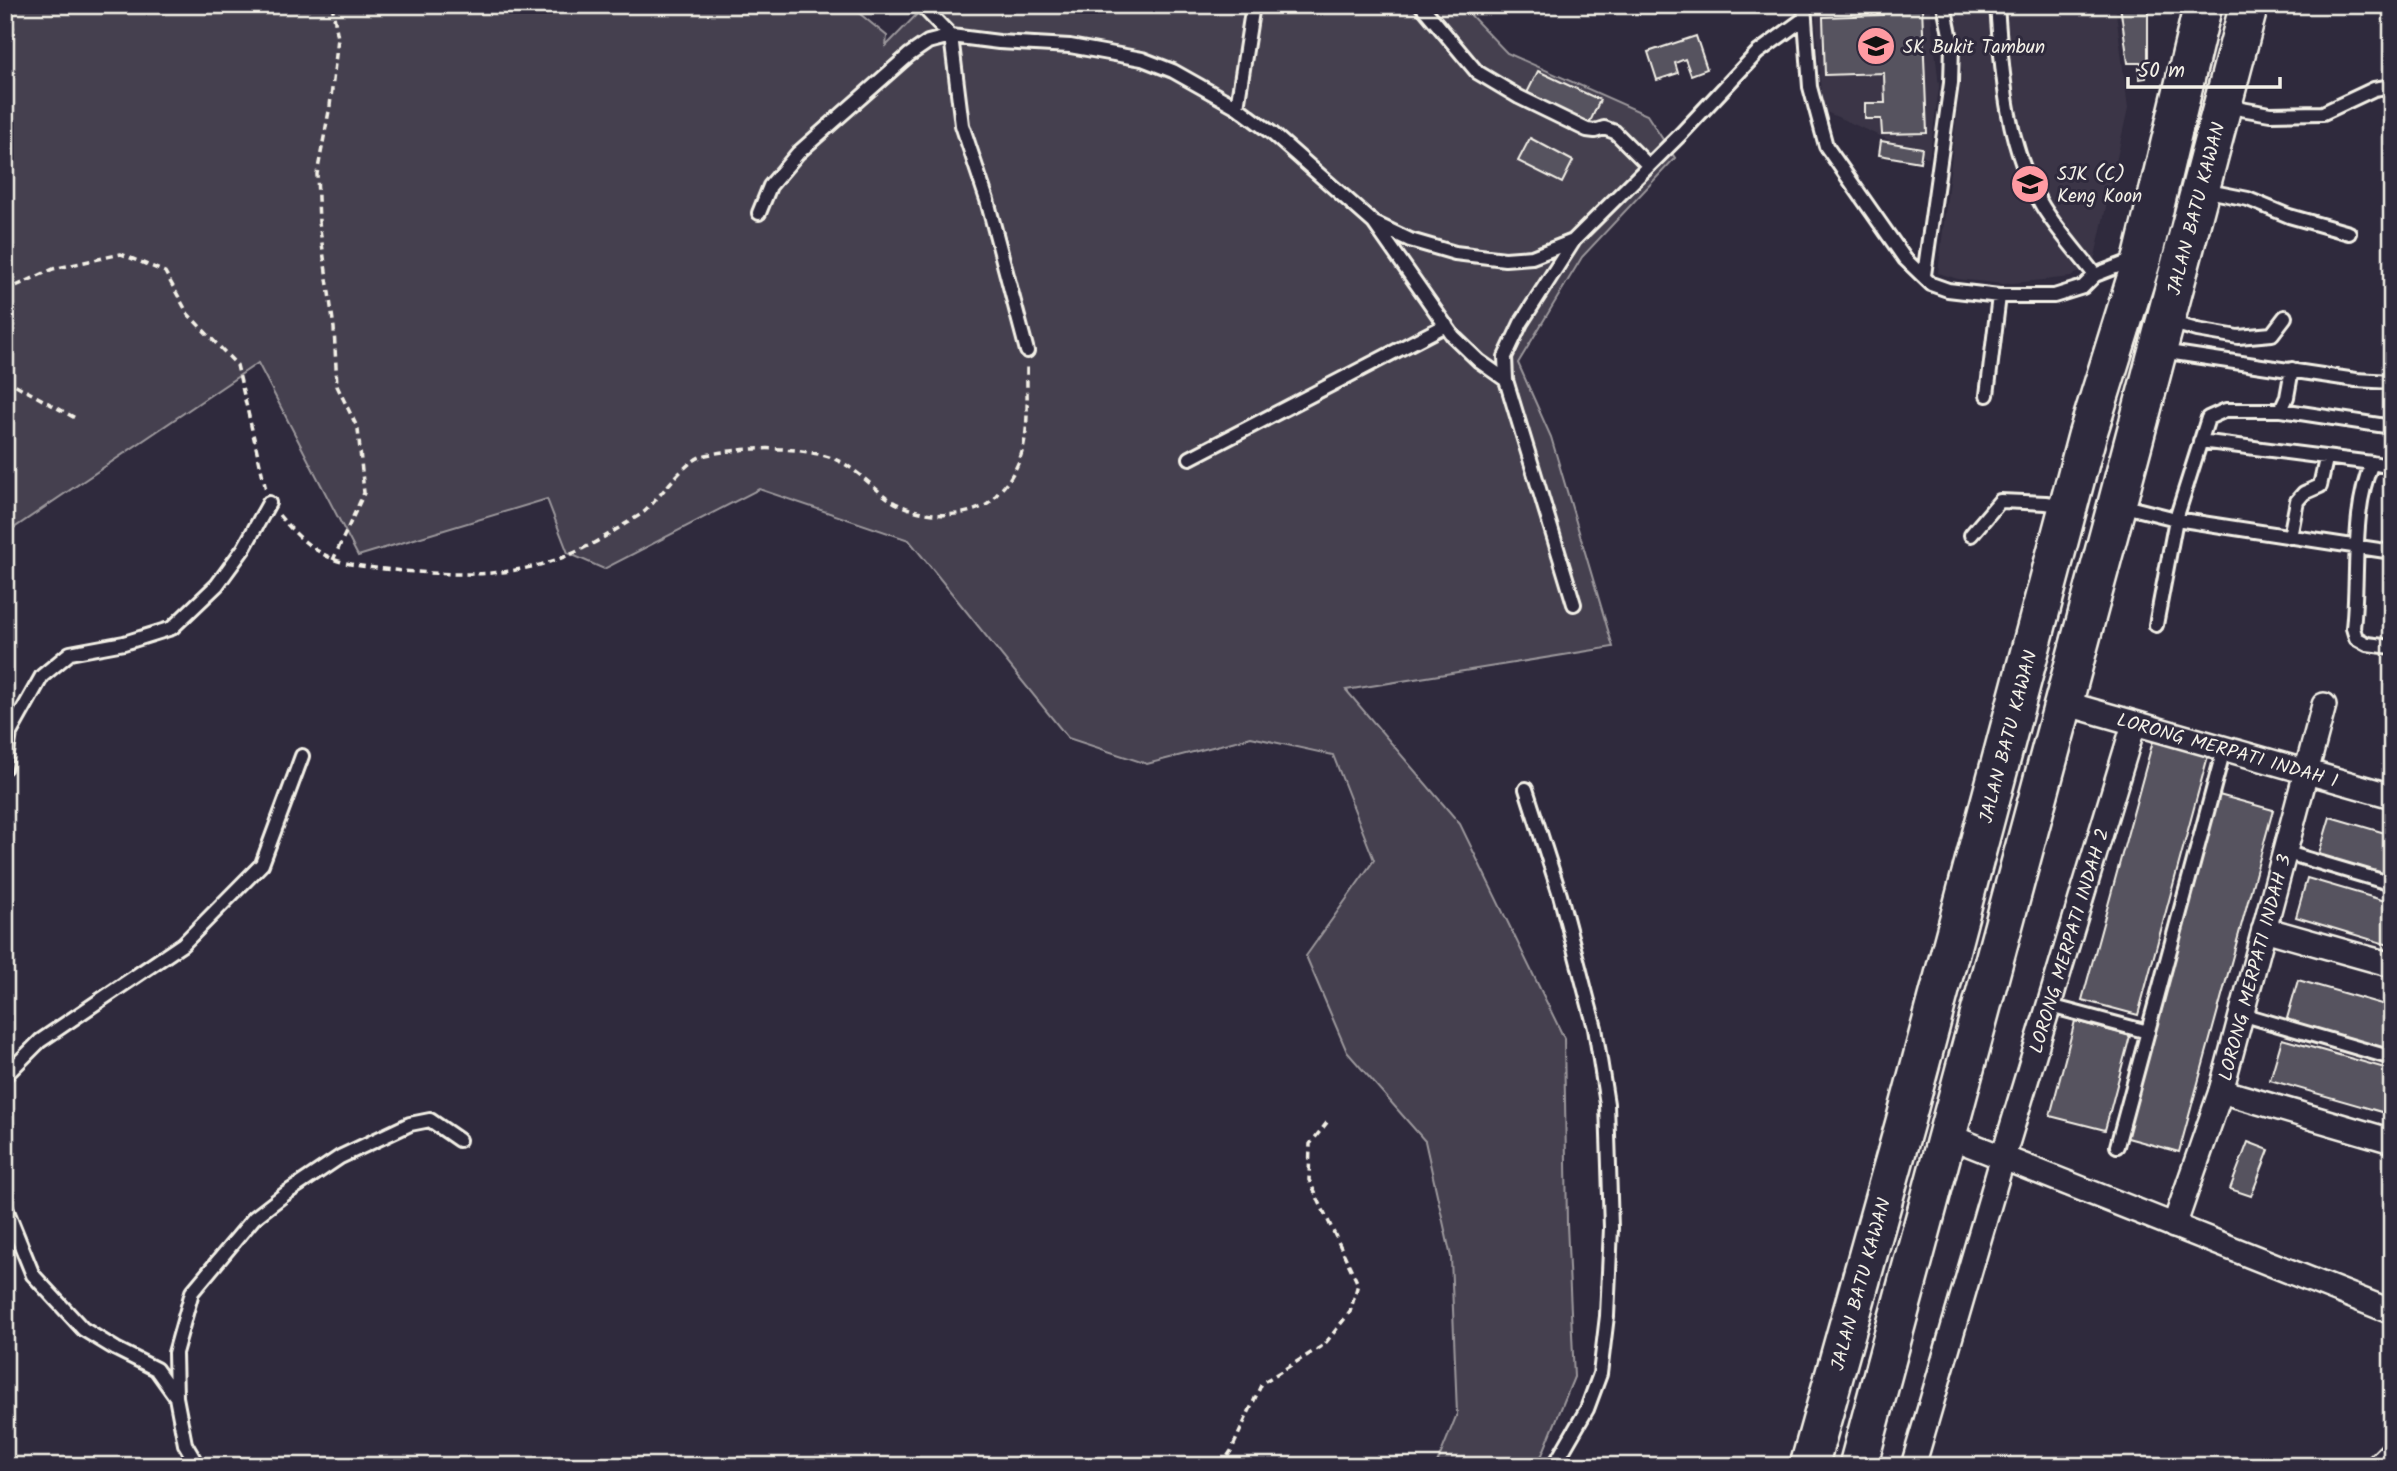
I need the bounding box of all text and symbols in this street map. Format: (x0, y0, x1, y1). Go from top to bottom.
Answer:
school or university icon: SK Bukit Tambun (1855, 25, 1897, 67)
place label: SK Bukit Tambun (1903, 33, 2045, 63)
scale bar (2128, 46, 2280, 90)
text: 50 m (2138, 55, 2185, 88)
street label: JALAN BATU KAWAN (2160, 119, 2234, 299)
place label: SJK (C) Keng Koon (2057, 160, 2142, 212)
school or university icon: SJK (C) Keng Koon (2009, 163, 2051, 205)
street label: JALAN BATU KAWAN (1972, 647, 2047, 827)
street label: LORONG MERPATI INDAH 1 (2113, 706, 2341, 797)
street label: LORONG MERPATI INDAH 2 (2022, 825, 2119, 1057)
street label: LORONG MERPATI INDAH 3 (2211, 851, 2301, 1084)
street label: JALAN BATU KAWAN (1823, 1195, 1900, 1374)

